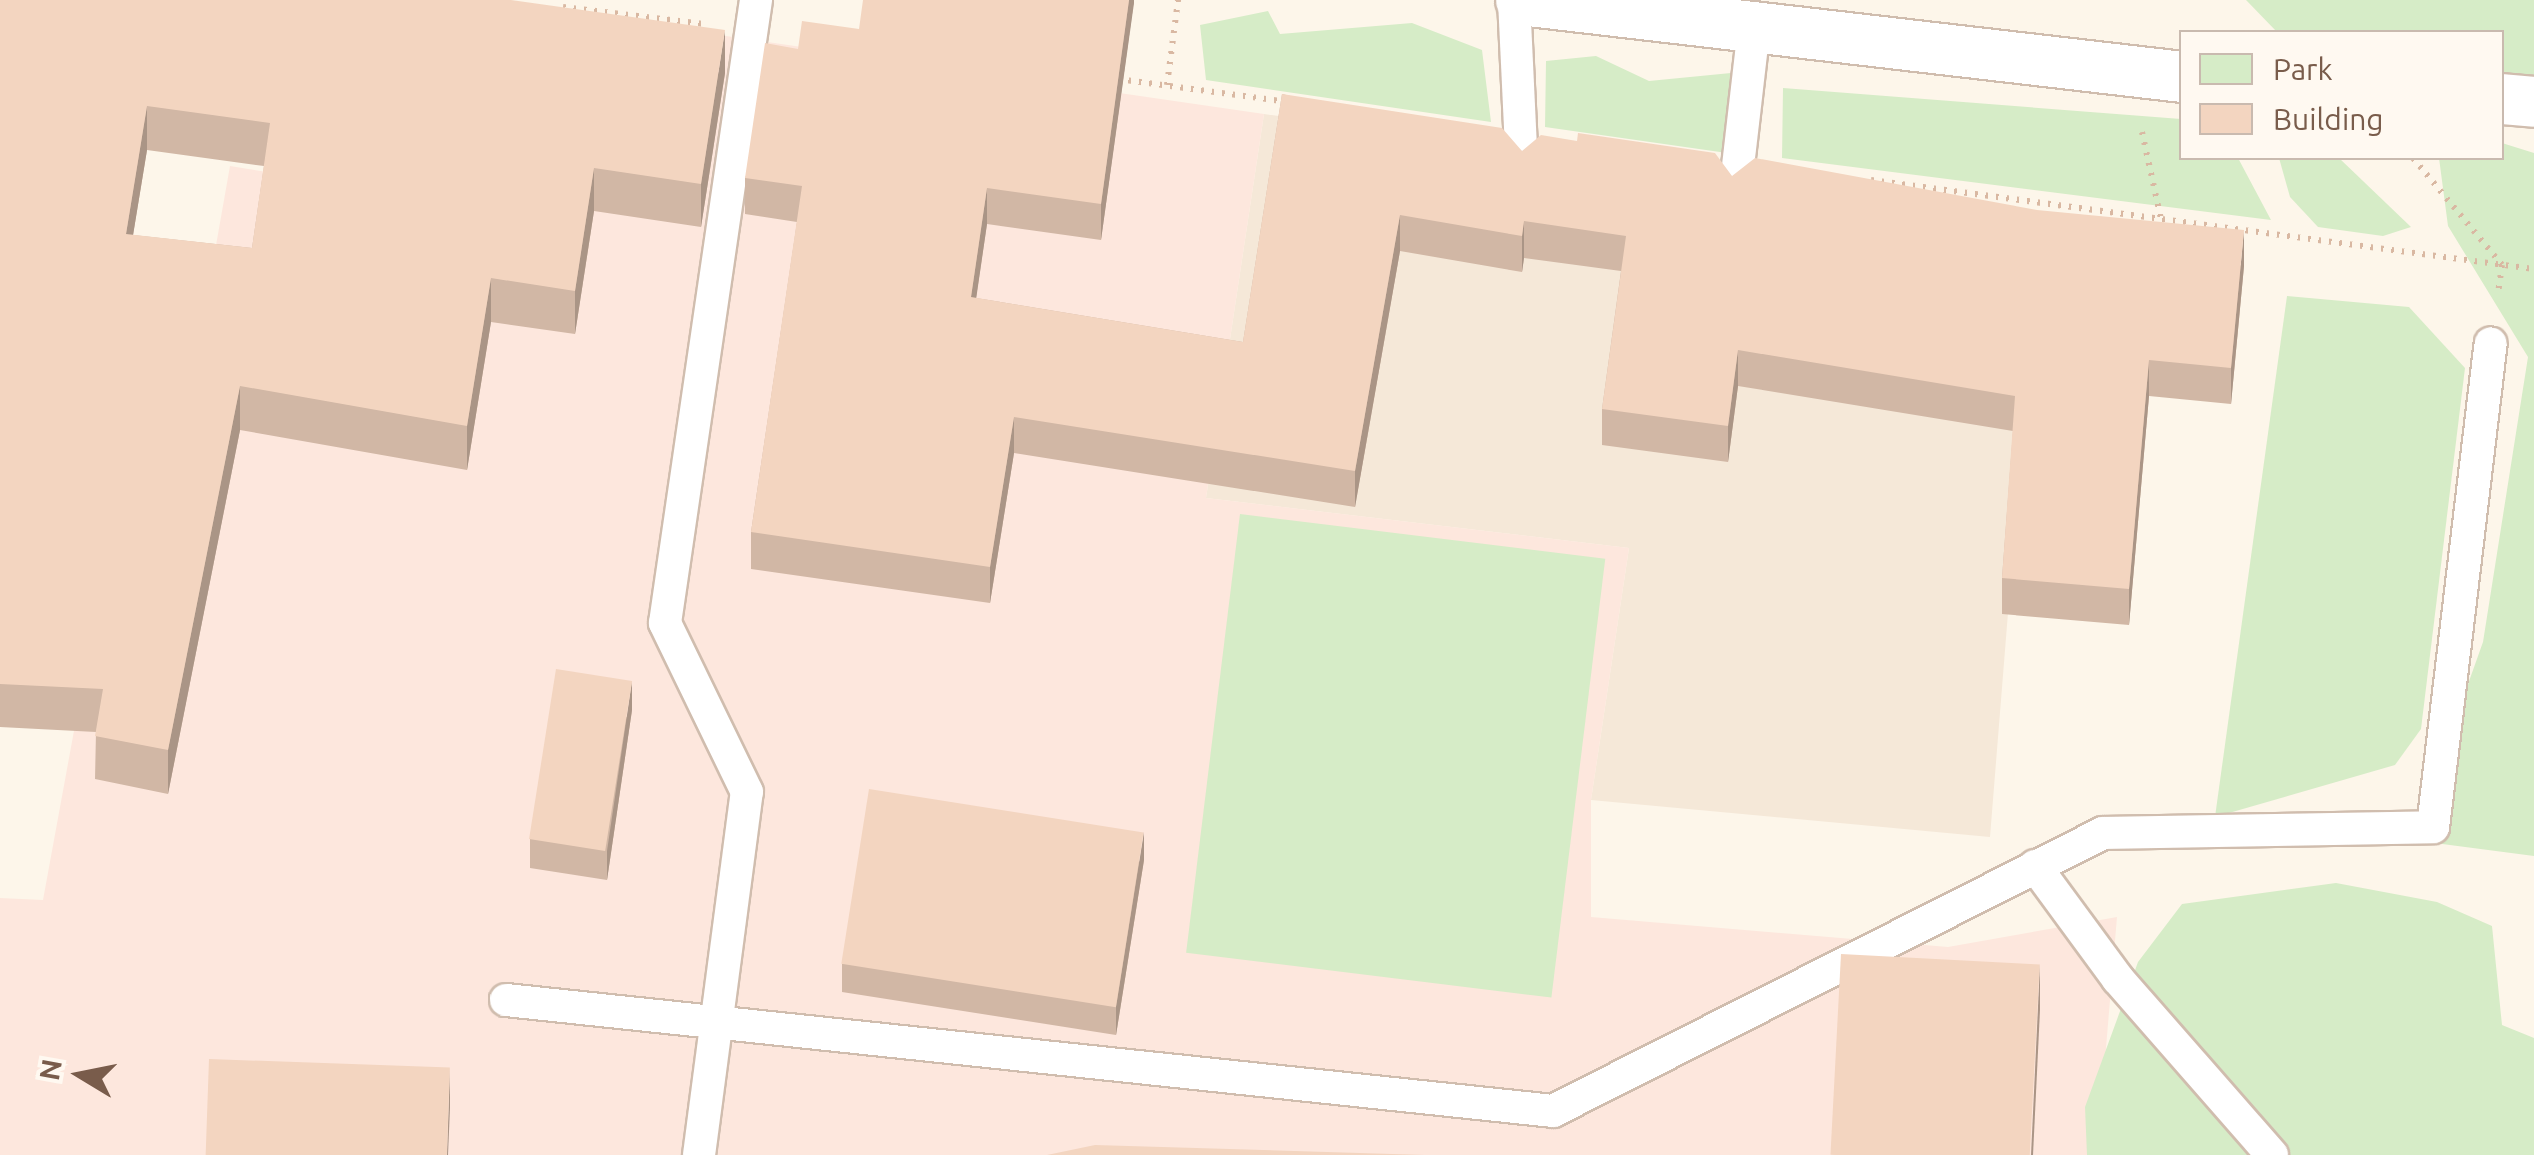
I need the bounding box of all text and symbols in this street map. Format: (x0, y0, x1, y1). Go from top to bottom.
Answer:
legend (2179, 30, 2504, 160)
text: Park (2273, 52, 2333, 86)
text: Building (2273, 102, 2384, 136)
north arrow (30, 1025, 130, 1125)
text: N (33, 1057, 67, 1083)

